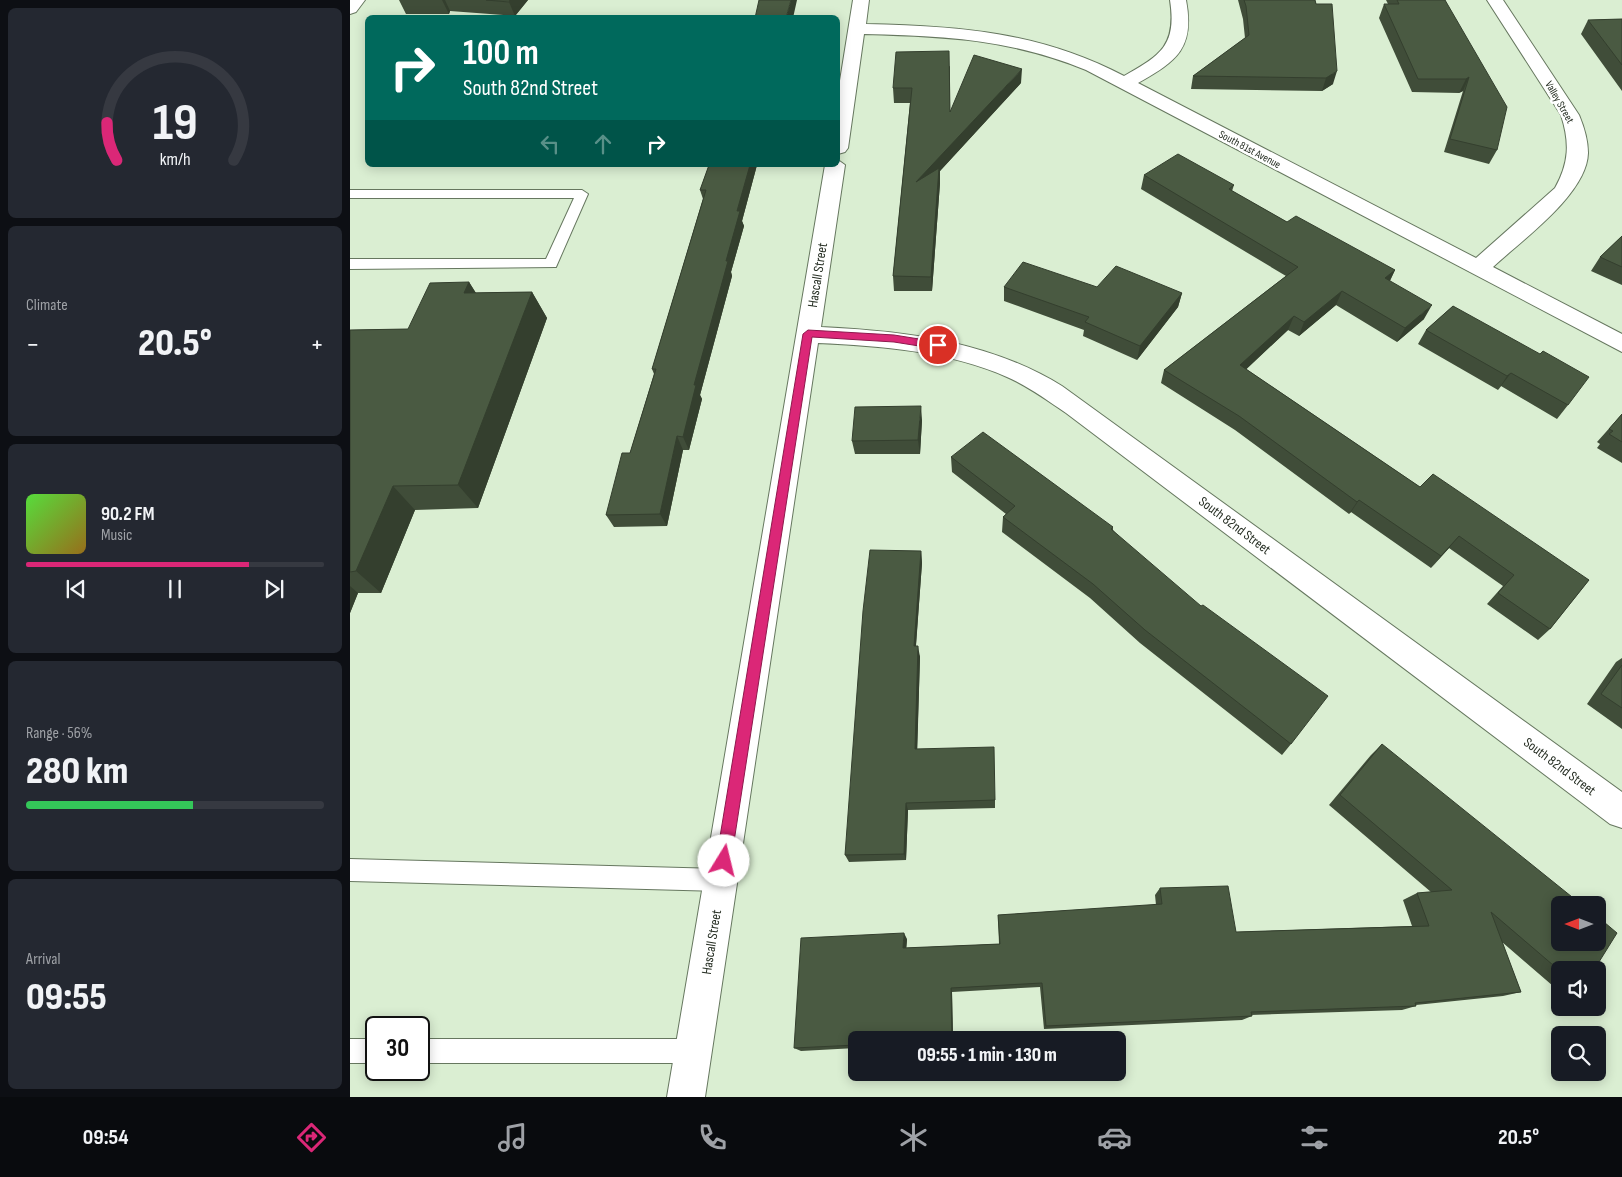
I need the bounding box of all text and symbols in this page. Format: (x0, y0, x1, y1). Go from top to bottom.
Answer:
text: 100 m (463, 32, 539, 75)
icon: right (380, 35, 445, 100)
text: South 82nd Street (463, 75, 598, 102)
street label: Valley Street (1542, 79, 1577, 126)
text: 19 (152, 92, 198, 155)
street label: South 81st Avenue (1217, 128, 1283, 171)
icon: left (536, 130, 564, 158)
icon: ahead (589, 130, 617, 158)
icon: right (642, 130, 670, 158)
text: km/h (160, 149, 190, 170)
street label: Hascall Street (804, 241, 831, 309)
text: Climate (26, 296, 68, 315)
text: 20.5° (138, 321, 212, 366)
pin (917, 324, 959, 366)
text: − (26, 328, 40, 361)
text: + (310, 328, 324, 361)
icon: arrive (924, 331, 952, 359)
street label: South 82nd Street (1195, 493, 1274, 558)
text: 90.2 FM (101, 503, 155, 526)
text: Music (101, 526, 132, 545)
icon: previous (62, 575, 90, 603)
icon: pause (161, 575, 189, 603)
icon: next (260, 575, 288, 603)
text: Range · 56% (26, 724, 92, 743)
street label: South 82nd Street (1520, 734, 1599, 799)
text: 280 km (26, 749, 128, 794)
position arrow (697, 834, 749, 886)
north arrow (1551, 896, 1606, 951)
map controls (1551, 896, 1606, 1081)
street label: Hascall Street (698, 908, 725, 976)
text: Arrival (26, 950, 60, 969)
button: sound (1551, 961, 1606, 1016)
text: 09:55 (26, 975, 107, 1020)
speed limit sign: 30 (365, 1016, 430, 1081)
button: search (1551, 1026, 1606, 1081)
text: 09:55 · 1 min · 130 m (917, 1044, 1057, 1067)
icon: directions (294, 1120, 329, 1155)
icon: music (495, 1120, 530, 1155)
icon: phone (695, 1120, 730, 1155)
icon: climate (896, 1120, 931, 1155)
icon: car (1097, 1120, 1132, 1155)
icon: filters (1297, 1120, 1332, 1155)
text: 09:54 (83, 1124, 129, 1151)
text: 20.5° (1498, 1124, 1539, 1151)

